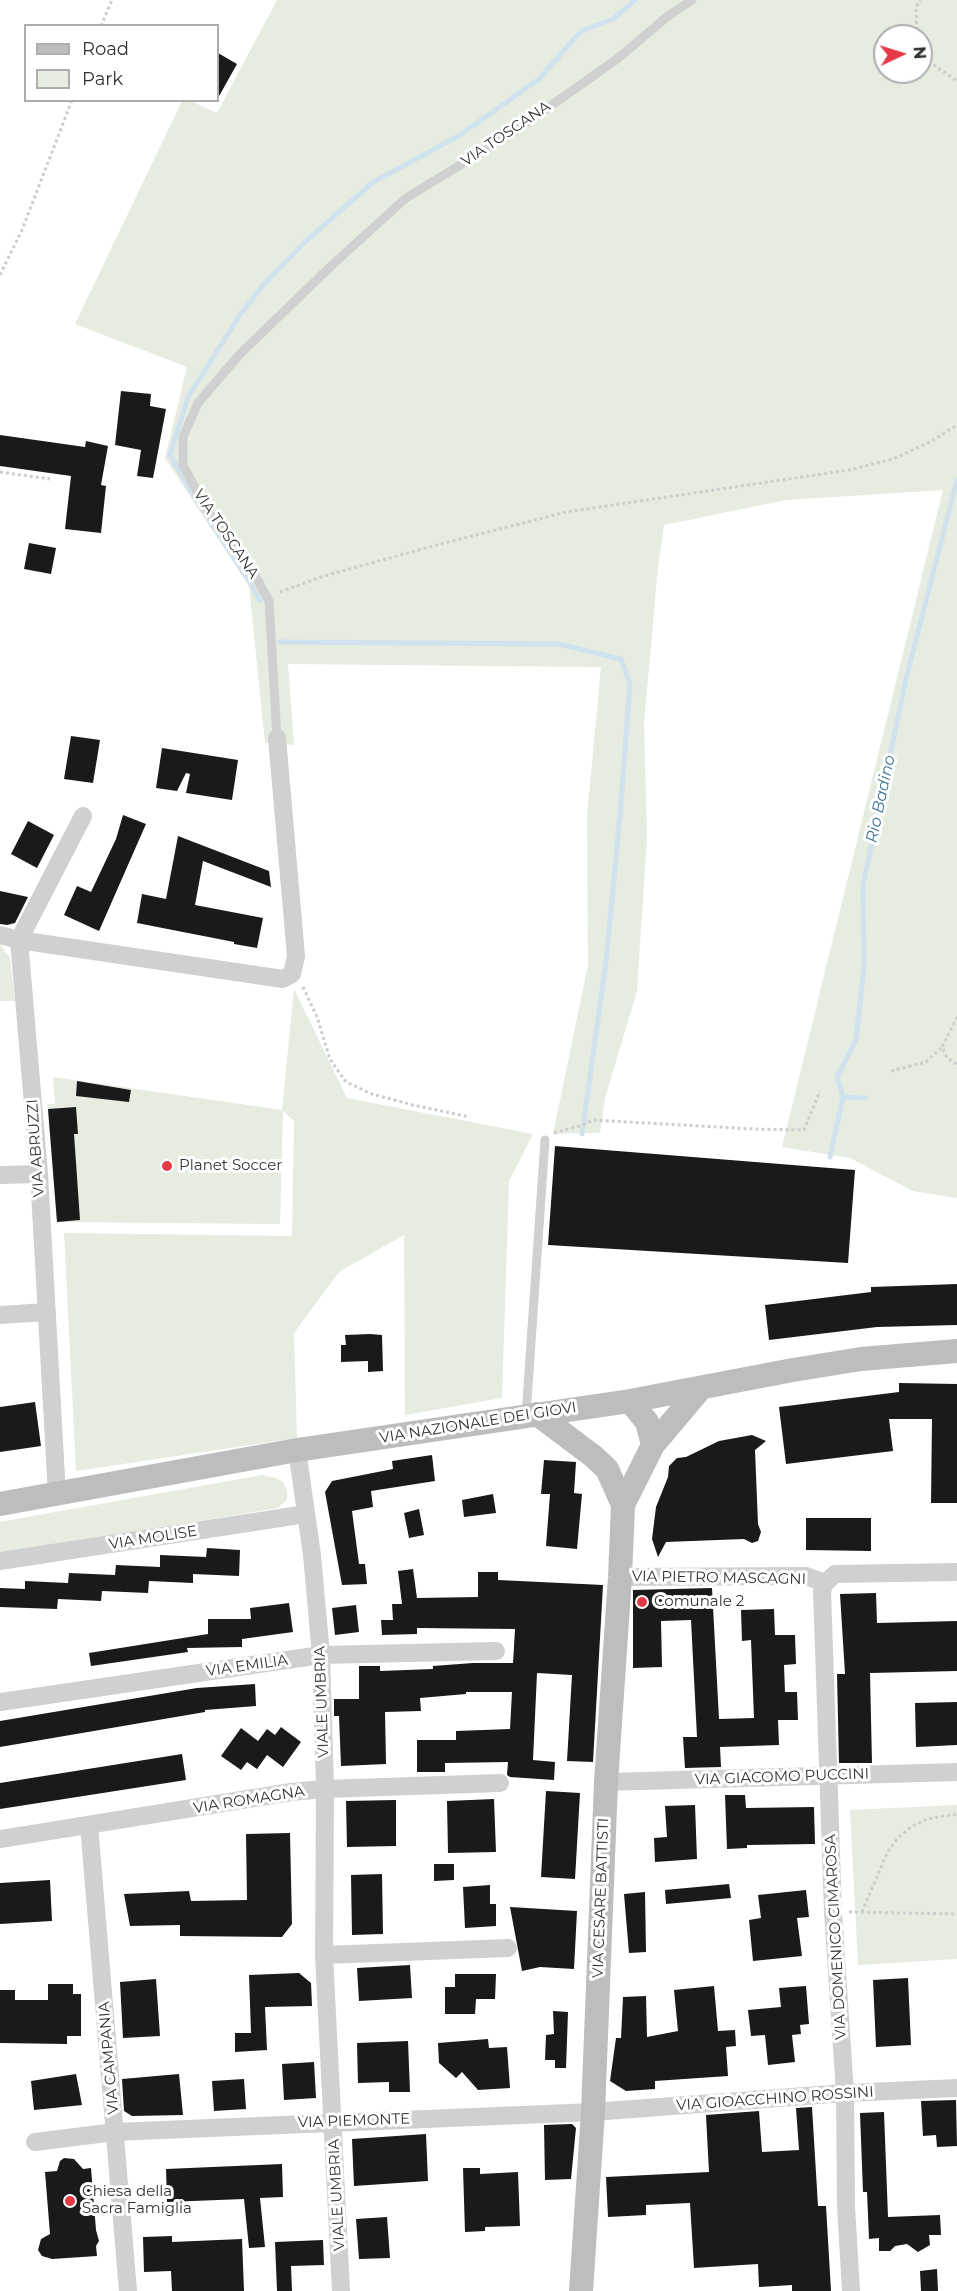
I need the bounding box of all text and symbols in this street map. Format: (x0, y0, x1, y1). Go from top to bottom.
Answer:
legend (24, 24, 219, 102)
north arrow (873, 24, 933, 84)
text: Road (82, 38, 129, 60)
text: N (910, 46, 929, 60)
text: Park (82, 68, 123, 90)
street label: VIA TOSCANA (458, 98, 554, 170)
street label: VIA TOSCANA (190, 486, 262, 582)
water label: Rio Badino (862, 753, 900, 845)
street label: VIA ABRUZZI (24, 1098, 48, 1198)
place label: Planet Soccer (179, 1157, 282, 1175)
marker: Planet Soccer (160, 1159, 174, 1173)
street label: VIA NAZIONALE DEI GIOVI (378, 1399, 578, 1447)
street label: VIA MOLISE (108, 1522, 198, 1554)
street label: VIA PIETRO MASCAGNI (632, 1567, 806, 1589)
place label: Comunale 2 (654, 1593, 744, 1611)
marker: Comunale 2 (635, 1595, 649, 1609)
street label: VIALE UMBRIA (311, 1646, 333, 1758)
street label: VIA EMILIA (205, 1651, 289, 1681)
street label: VIA GIACOMO PUCCINI (695, 1765, 869, 1789)
street label: VIA ROMAGNA (192, 1782, 306, 1818)
street label: VIA CESARE BATTISTI (589, 1817, 613, 1979)
street label: VIA DOMENICO CIMAROSA (822, 1834, 850, 2040)
street label: VIA CAMPANIA (95, 2001, 123, 2115)
street label: VIA GIOACCHINO ROSSINI (676, 2083, 874, 2115)
street label: VIA PIEMONTE (298, 2110, 410, 2132)
street label: VIALE UMBRIA (325, 2139, 349, 2251)
place label: Chiesa della Sacra Famiglia (82, 2183, 192, 2218)
marker: Chiesa della Sacra Famiglia (63, 2194, 77, 2208)

